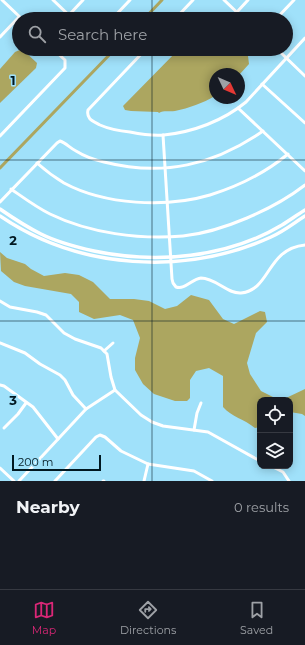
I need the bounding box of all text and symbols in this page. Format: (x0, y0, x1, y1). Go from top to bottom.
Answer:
search box (12, 12, 293, 56)
icon: search (26, 23, 48, 45)
text: Search here (58, 25, 147, 44)
north arrow (209, 68, 245, 104)
text: 1 (10, 72, 16, 88)
text: 2 (9, 232, 17, 248)
text: 3 (8, 392, 17, 408)
map controls (257, 397, 293, 469)
button: locate (257, 397, 293, 433)
button: layers (257, 433, 293, 469)
scale bar (12, 453, 101, 472)
text: 200 m (18, 455, 53, 469)
text: Nearby (16, 497, 80, 517)
text: 0 results (234, 499, 289, 515)
tab: Map (32, 599, 56, 637)
tab: Directions (120, 599, 176, 637)
tab: Saved (240, 599, 273, 637)

